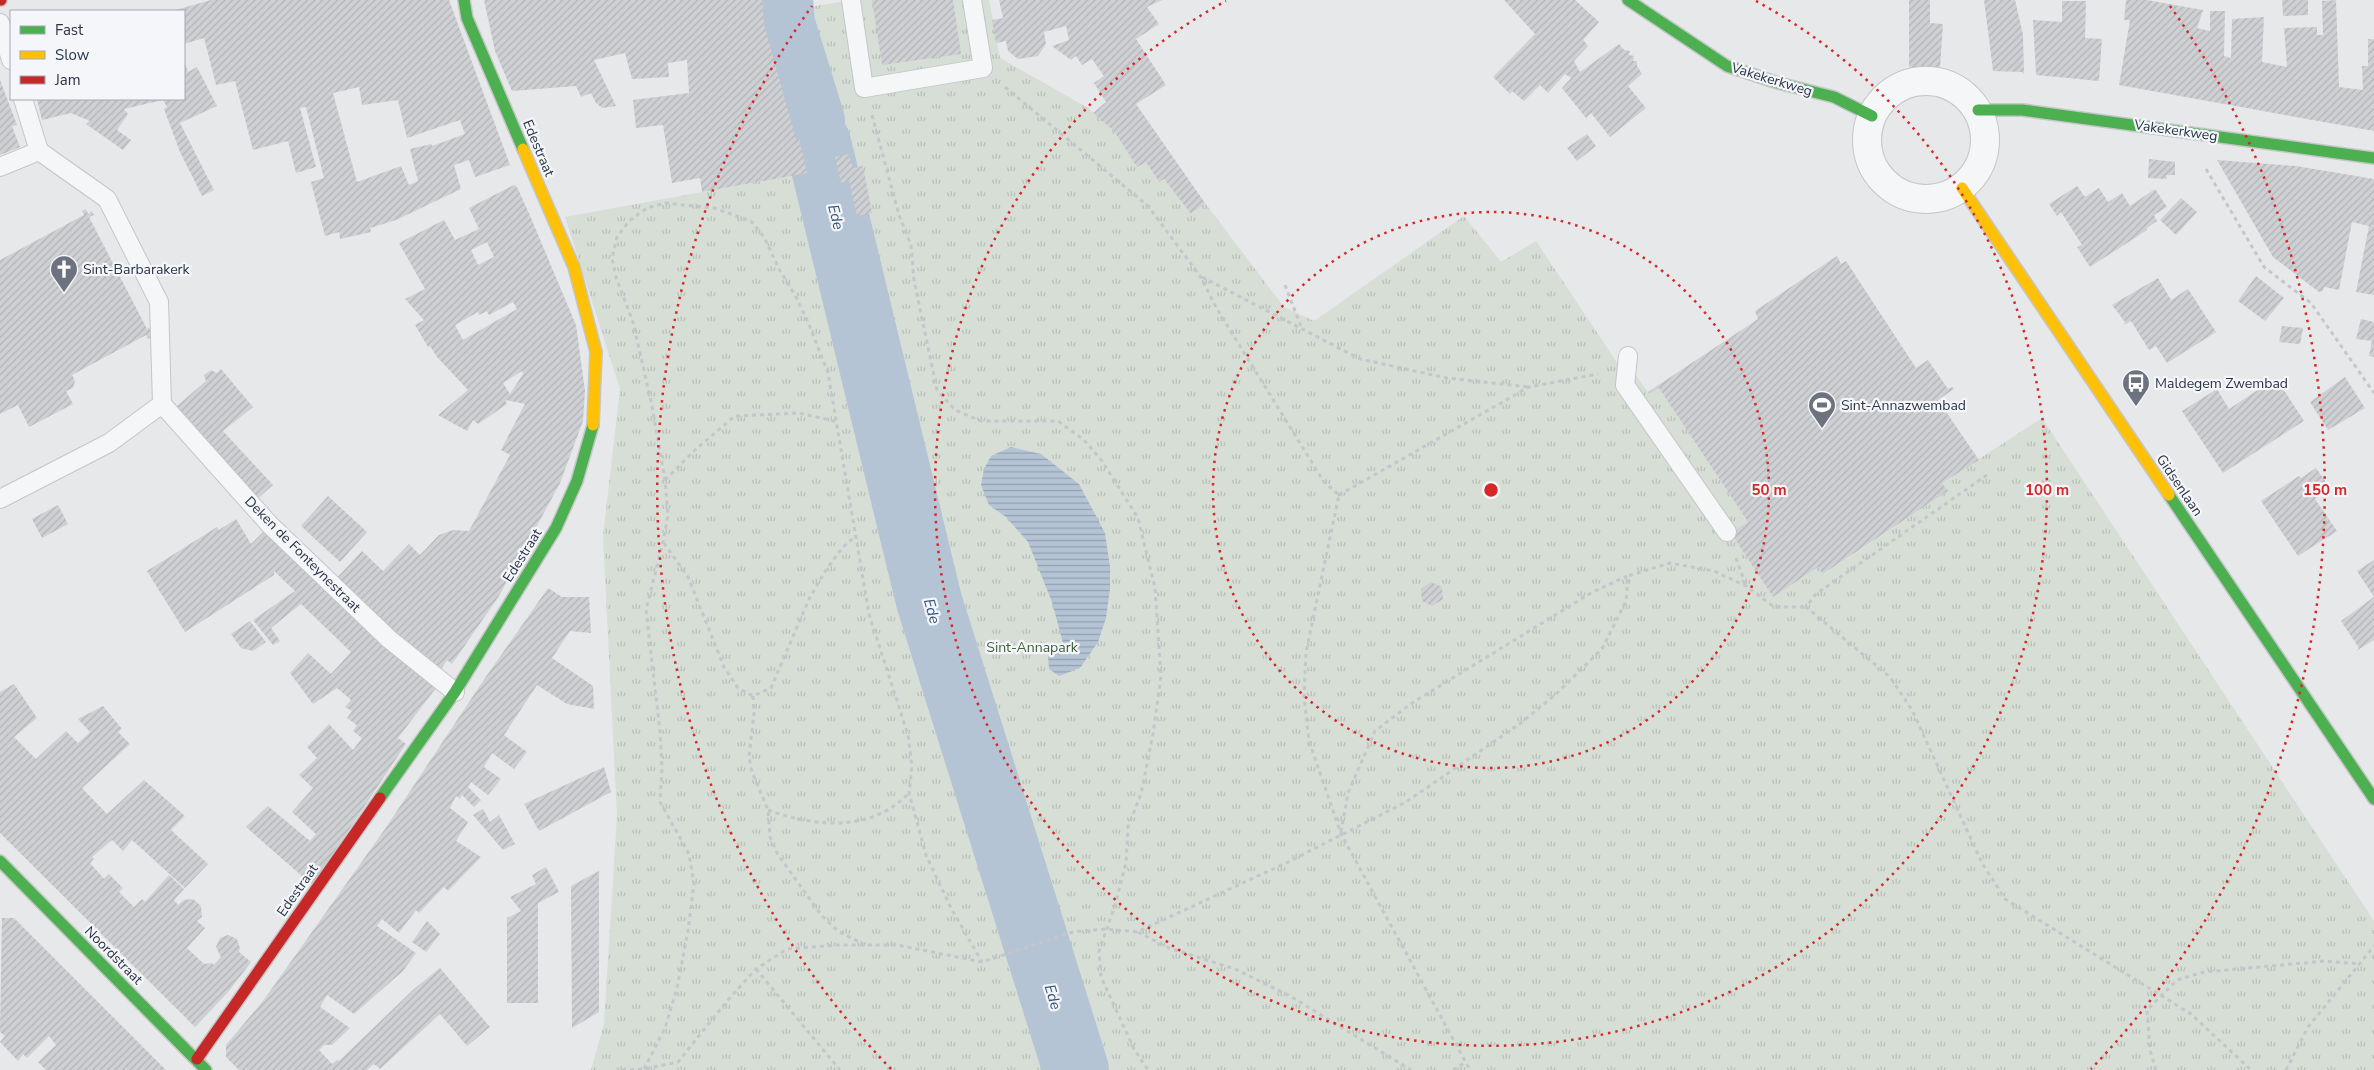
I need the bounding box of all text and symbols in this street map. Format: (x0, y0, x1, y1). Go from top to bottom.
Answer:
legend (10, 10, 185, 100)
text: Fast (55, 20, 84, 40)
text: Slow (55, 45, 90, 65)
street label: Vakekerkweg (1728, 58, 1815, 101)
text: Jam (54, 70, 81, 90)
street label: Vakekerkweg (2132, 115, 2219, 146)
street label: Edestraat (518, 117, 559, 180)
water label: Ede (823, 202, 849, 232)
church icon: Sint-Barbarakerk (49, 254, 79, 293)
place label: Sint-Barbarakerk (83, 260, 191, 279)
bus stop icon: Maldegem Zwembad (2121, 368, 2151, 407)
place label: Maldegem Zwembad (2155, 374, 2288, 393)
sports icon: Sint-Annazwembad (1807, 390, 1837, 429)
place label: Sint-Annazwembad (1841, 396, 1966, 415)
street label: Gidsenlaan (2152, 451, 2207, 520)
text: 50 m (1751, 480, 1787, 500)
text: 100 m (2025, 480, 2069, 500)
text: 150 m (2303, 480, 2347, 500)
centre of rings (1482, 481, 1500, 499)
street label: Deken de Fonteynestraat (240, 492, 365, 617)
street label: Edestraat (498, 525, 546, 586)
water label: Ede (919, 596, 945, 626)
park label: Sint-Annapark (986, 638, 1079, 657)
street label: Edestraat (272, 860, 322, 920)
street label: Noordstraat (80, 922, 147, 989)
water label: Ede (1040, 982, 1066, 1012)

